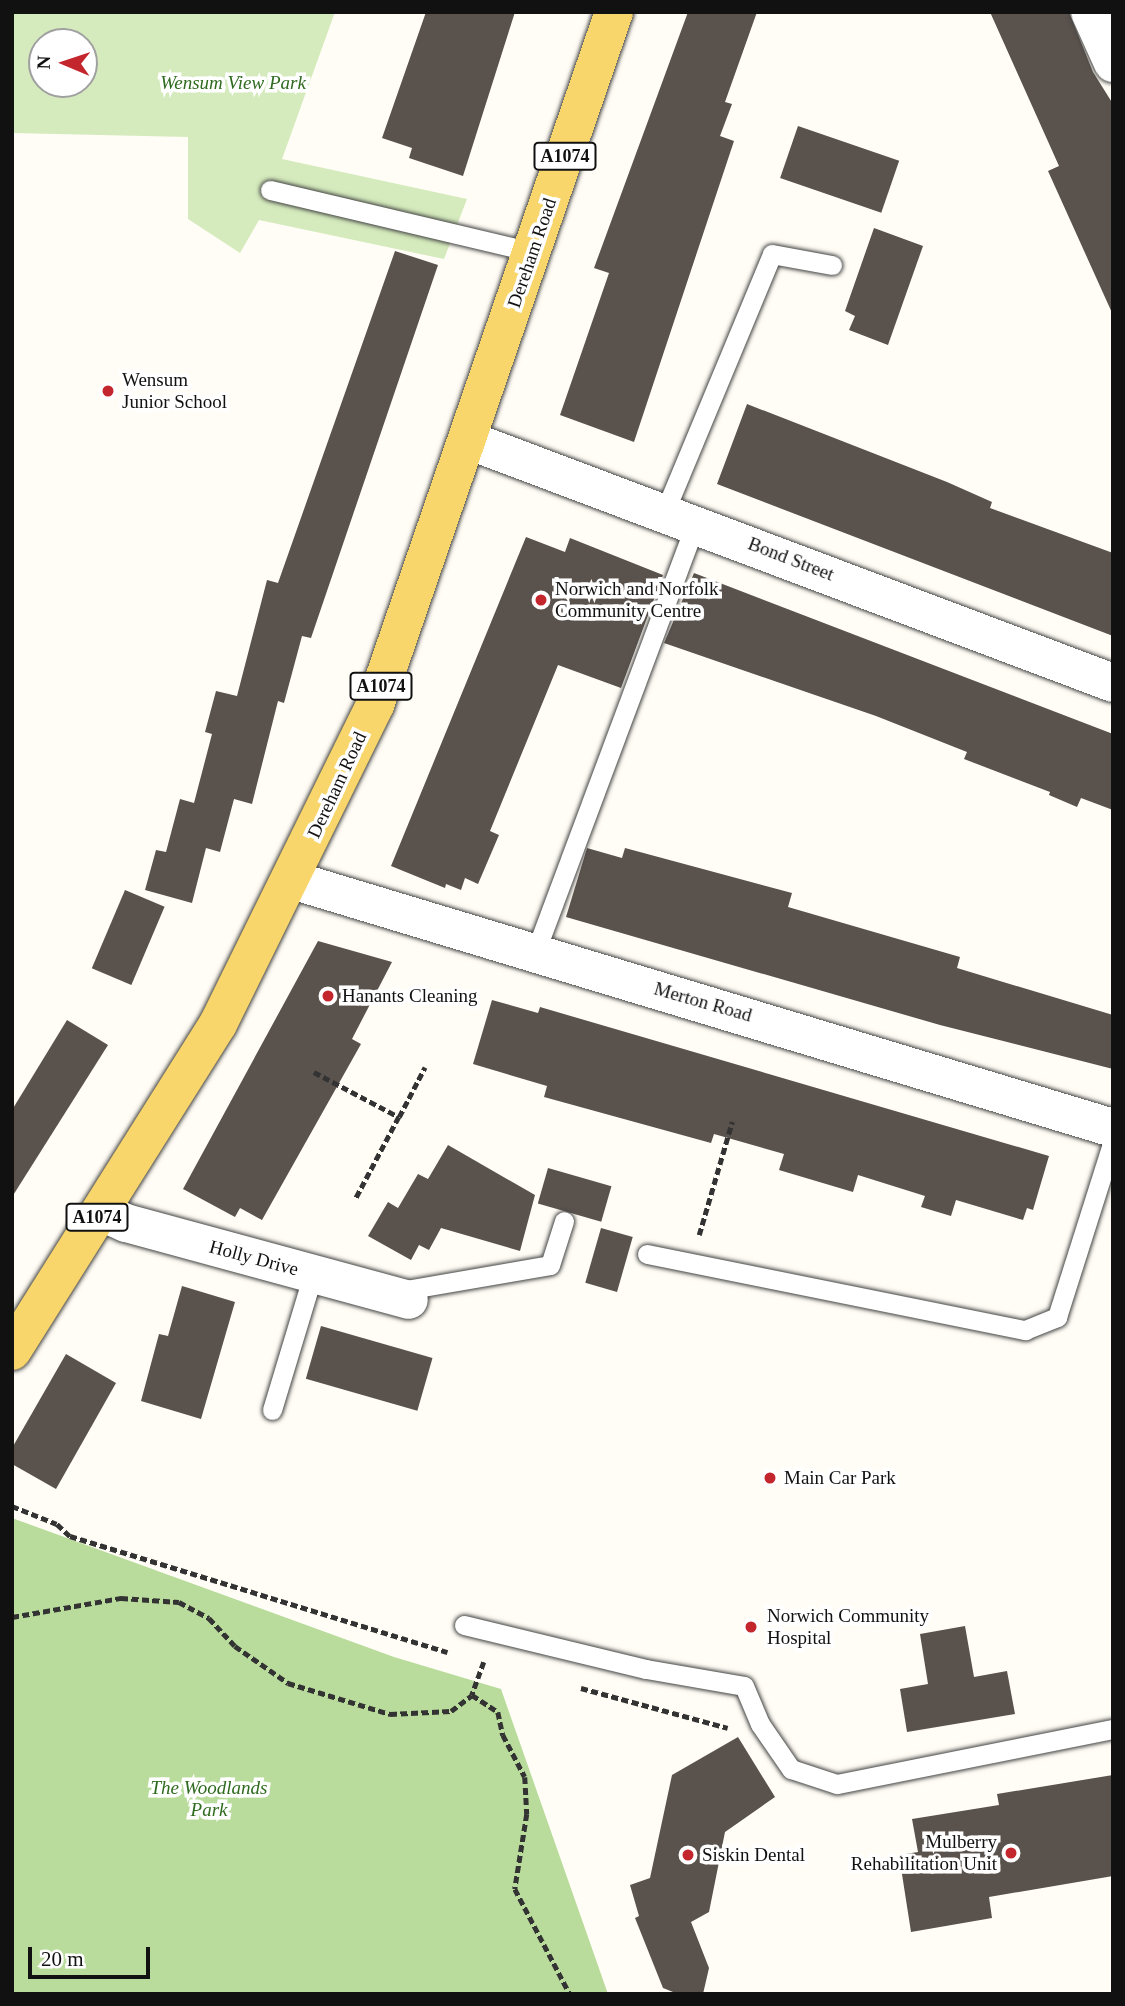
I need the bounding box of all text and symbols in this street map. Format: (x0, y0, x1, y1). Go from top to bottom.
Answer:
north arrow (28, 28, 98, 98)
text: N (33, 55, 54, 70)
park label: Wensum View Park (160, 72, 306, 94)
road number: A1074 (534, 141, 596, 170)
street label: Dereham Road (503, 195, 561, 311)
place label: Wensum Junior School (122, 369, 227, 413)
marker: Wensum Junior School (100, 383, 116, 399)
street label: Bond Street (745, 532, 837, 586)
place label: Norwich and Norfolk Community Centre (555, 578, 719, 622)
marker: Norwich and Norfolk Community Centre (533, 592, 549, 608)
road number: A1074 (350, 672, 412, 700)
street label: Dereham Road (302, 728, 372, 842)
street label: Merton Road (651, 977, 755, 1027)
place label: Hanants Cleaning (342, 985, 478, 1007)
marker: Hanants Cleaning (320, 988, 336, 1004)
road number: A1074 (66, 1202, 128, 1232)
street label: Holly Drive (207, 1235, 301, 1281)
place label: Main Car Park (784, 1467, 896, 1489)
marker: Main Car Park (762, 1470, 778, 1486)
place label: Norwich Community Hospital (767, 1605, 929, 1649)
marker: Norwich Community Hospital (741, 1617, 761, 1637)
park label: The Woodlands Park (150, 1777, 268, 1821)
place label: Mulberry Rehabilitation Unit (851, 1831, 997, 1875)
place label: Siskin Dental (702, 1844, 805, 1866)
marker: Mulberry Rehabilitation Unit (1003, 1845, 1019, 1861)
marker: Siskin Dental (680, 1847, 696, 1863)
scale bar (32, 1932, 154, 1976)
text: 20 m (41, 1947, 84, 1971)

